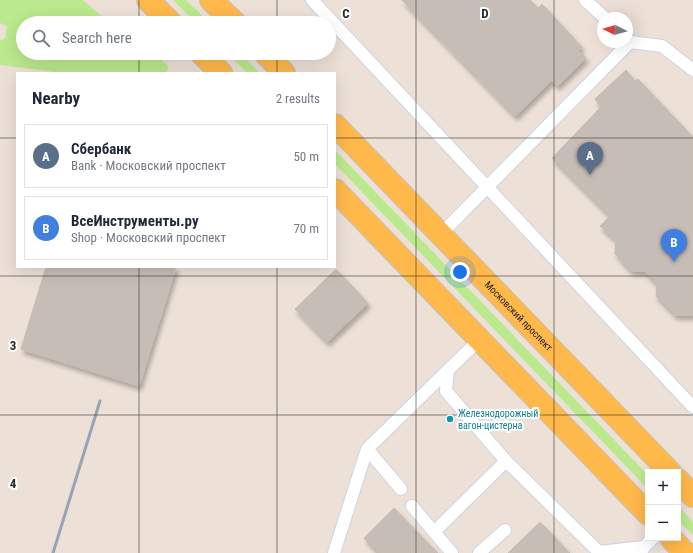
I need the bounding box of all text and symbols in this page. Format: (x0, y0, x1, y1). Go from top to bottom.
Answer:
text: C (342, 6, 350, 21)
text: D (481, 6, 489, 21)
north arrow (597, 12, 633, 48)
search box (16, 16, 336, 60)
icon: search (30, 27, 52, 49)
text: Search here (62, 29, 132, 47)
text: Nearby (32, 88, 80, 108)
text: 2 results (276, 91, 320, 106)
text: Сбербанк (71, 140, 131, 158)
pin: A (577, 142, 603, 175)
text: A (42, 149, 50, 164)
text: 50 m (293, 149, 319, 164)
text: Bank · Московский проспект (71, 158, 226, 173)
text: ВсеИнструменты.ру (71, 212, 199, 230)
text: B (42, 221, 50, 236)
text: 70 m (293, 221, 319, 236)
pin: B (661, 229, 687, 262)
text: Shop · Московский проспект (71, 230, 226, 245)
your location (450, 262, 470, 282)
street label: Московский проспект (483, 279, 555, 353)
text: 3 (10, 338, 16, 353)
place label: Железнодорожный вагон-цистерна (458, 408, 538, 431)
marker: Железнодорожный вагон-цистерна (445, 414, 455, 424)
map controls (645, 469, 681, 541)
button: + (645, 469, 681, 505)
text: 4 (10, 476, 17, 491)
button: − (645, 505, 681, 541)

